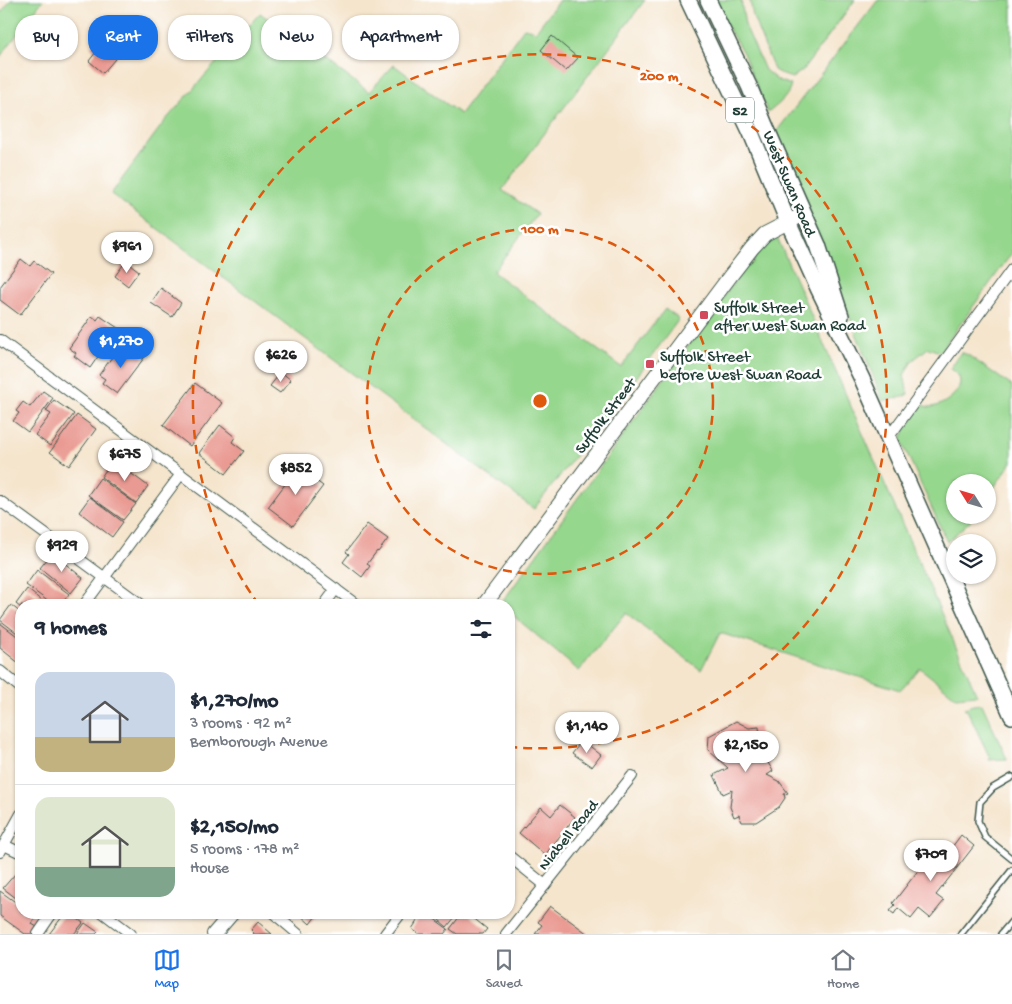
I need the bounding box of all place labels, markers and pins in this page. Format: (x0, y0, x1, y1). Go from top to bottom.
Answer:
pin: $961 (97, 232, 157, 274)
place label: Suffolk Street after West Swan Road (714, 300, 867, 337)
marker: Suffolk Street after West Swan Road (698, 309, 710, 321)
pin: $1,270 (80, 326, 162, 369)
pin: $626 (251, 340, 311, 383)
place label: Suffolk Street before West Swan Road (660, 349, 822, 386)
marker: Suffolk Street before West Swan Road (644, 358, 656, 370)
centre of rings (531, 392, 549, 410)
pin: $675 (95, 440, 155, 482)
pin: $852 (266, 454, 326, 496)
pin: $929 (32, 530, 92, 573)
pin: $1,140 (546, 712, 628, 754)
pin: $2,150 (705, 730, 787, 773)
pin: $709 (901, 840, 961, 882)

